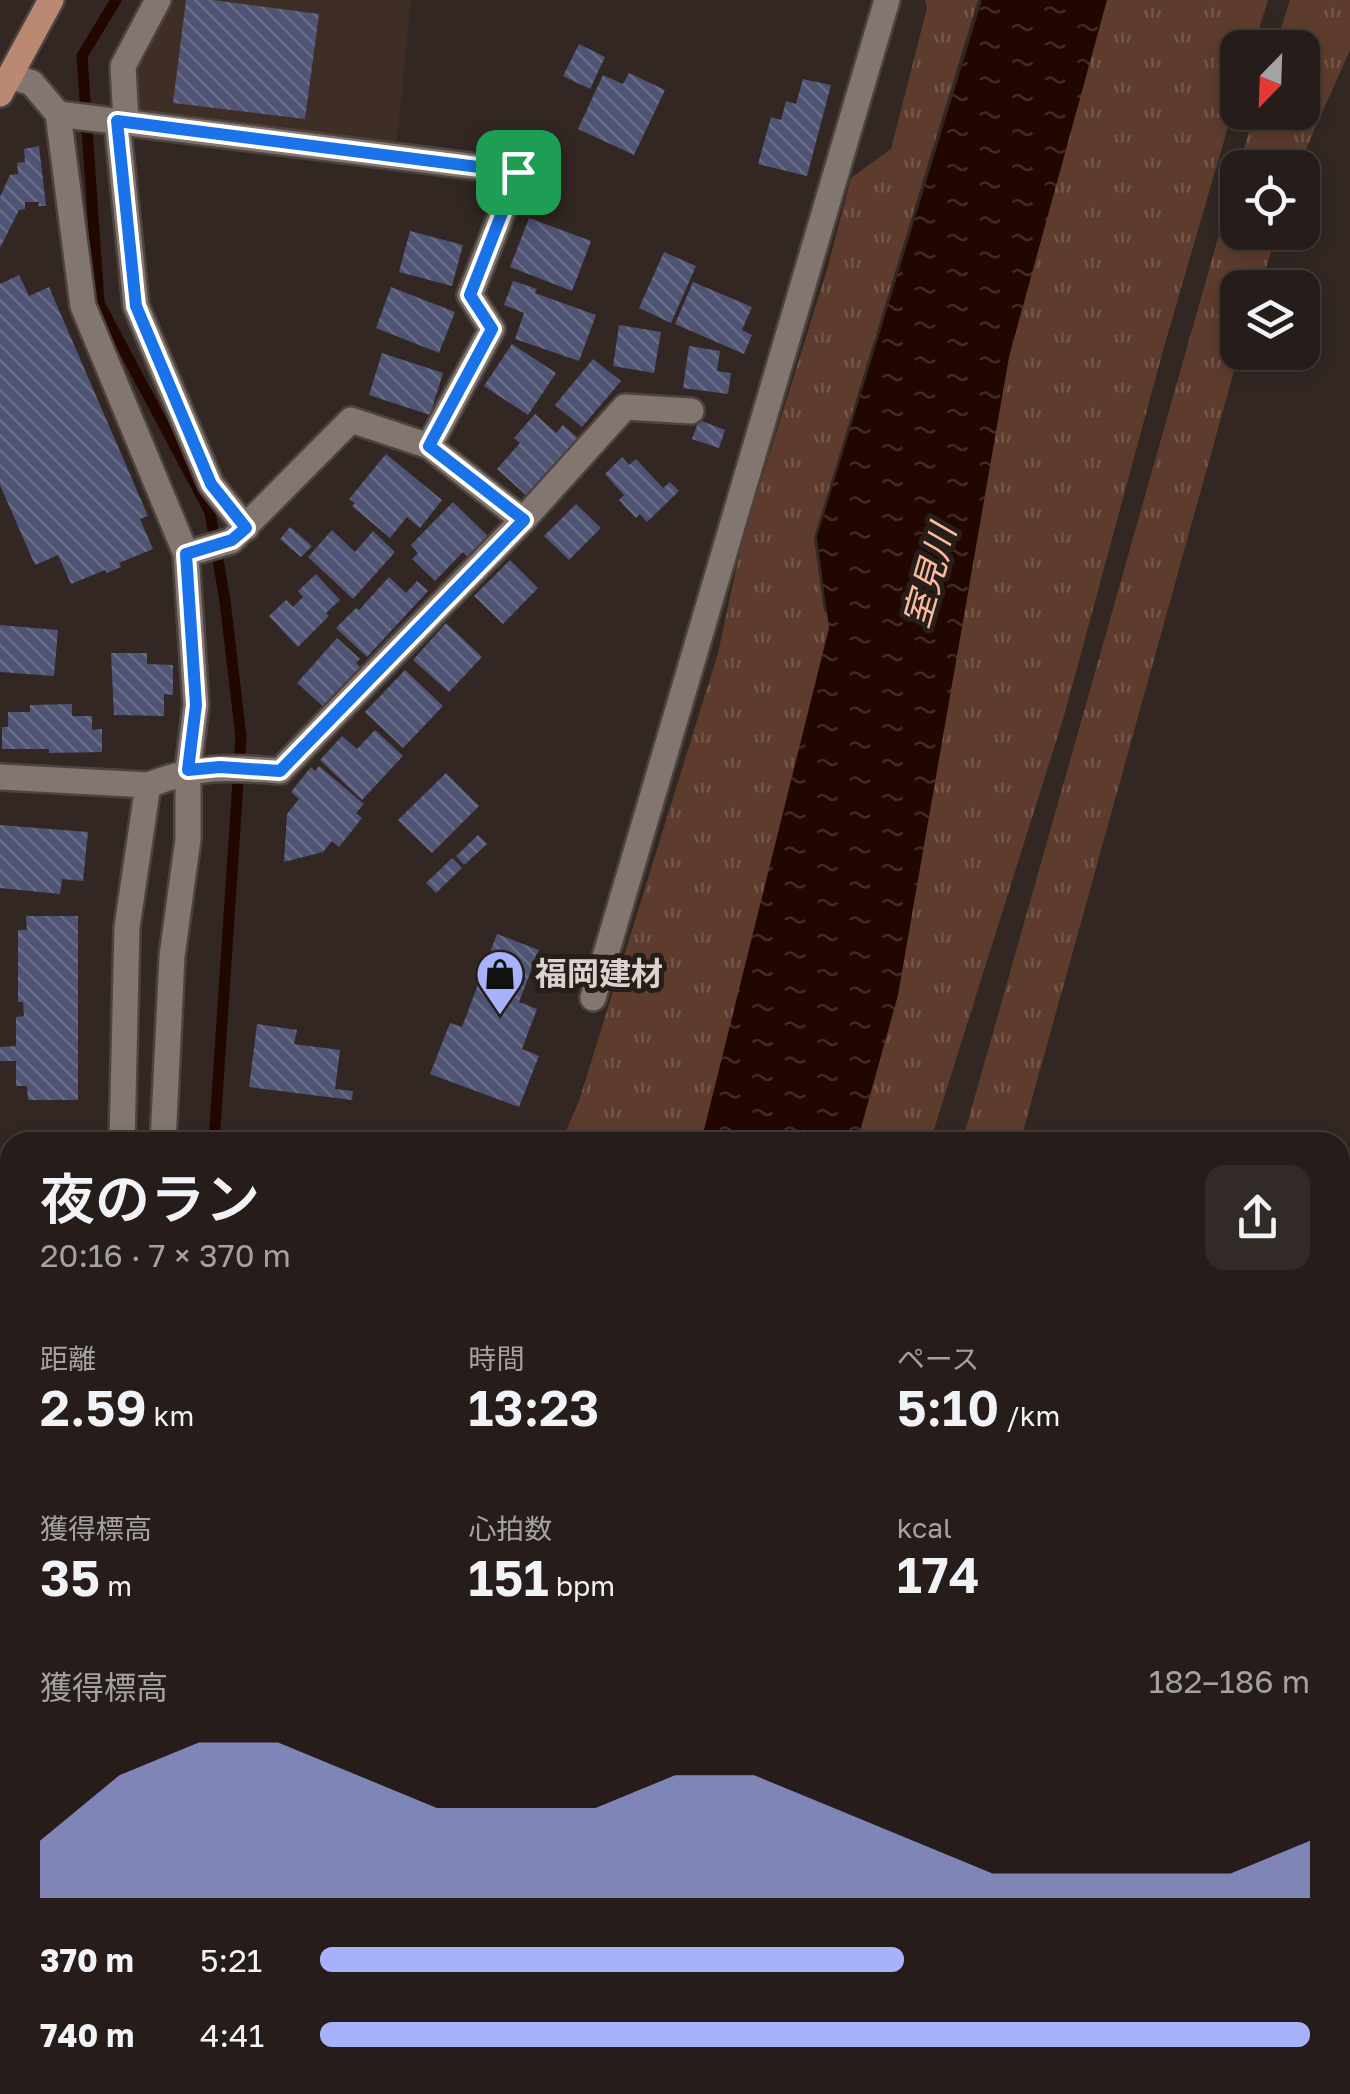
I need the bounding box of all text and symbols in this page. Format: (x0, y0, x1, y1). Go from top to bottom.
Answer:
north arrow (1220, 30, 1320, 130)
map controls (1220, 30, 1320, 370)
pin (476, 130, 561, 215)
icon: arrive (491, 145, 546, 200)
button: locate (1220, 150, 1320, 250)
button: layers (1220, 270, 1320, 370)
water label: 室見川 (894, 516, 965, 632)
shop icon: 福岡建材 (474, 948, 526, 1016)
place label: 福岡建材 (535, 954, 663, 992)
text: 夜のラン (40, 1165, 260, 1231)
button: share (1205, 1165, 1310, 1270)
text: 20:16 · 7 × 370 m (40, 1236, 291, 1274)
text: 距離 (40, 1342, 96, 1375)
text: 時間 (468, 1342, 524, 1375)
text: ペース (897, 1342, 979, 1375)
text: 2.59 (40, 1377, 147, 1437)
text: 13:23 (468, 1377, 599, 1437)
text: 5:10 (897, 1377, 999, 1437)
text: km (147, 1399, 194, 1432)
text: /km (999, 1399, 1060, 1432)
text: kcal (897, 1511, 952, 1544)
text: 獲得標高 (40, 1512, 152, 1545)
text: 心拍数 (468, 1512, 552, 1545)
text: 174 (897, 1544, 980, 1604)
text: 35 (40, 1547, 100, 1607)
text: 151 (468, 1547, 549, 1607)
text: m (100, 1569, 132, 1602)
text: bpm (549, 1569, 615, 1602)
text: 182–186 m (1149, 1662, 1310, 1700)
text: 獲得標高 (40, 1668, 168, 1706)
text: 370 m (40, 1941, 134, 1979)
text: 5:21 (200, 1941, 262, 1979)
text: 740 m (40, 2016, 134, 2054)
text: 4:41 (200, 2016, 264, 2054)

